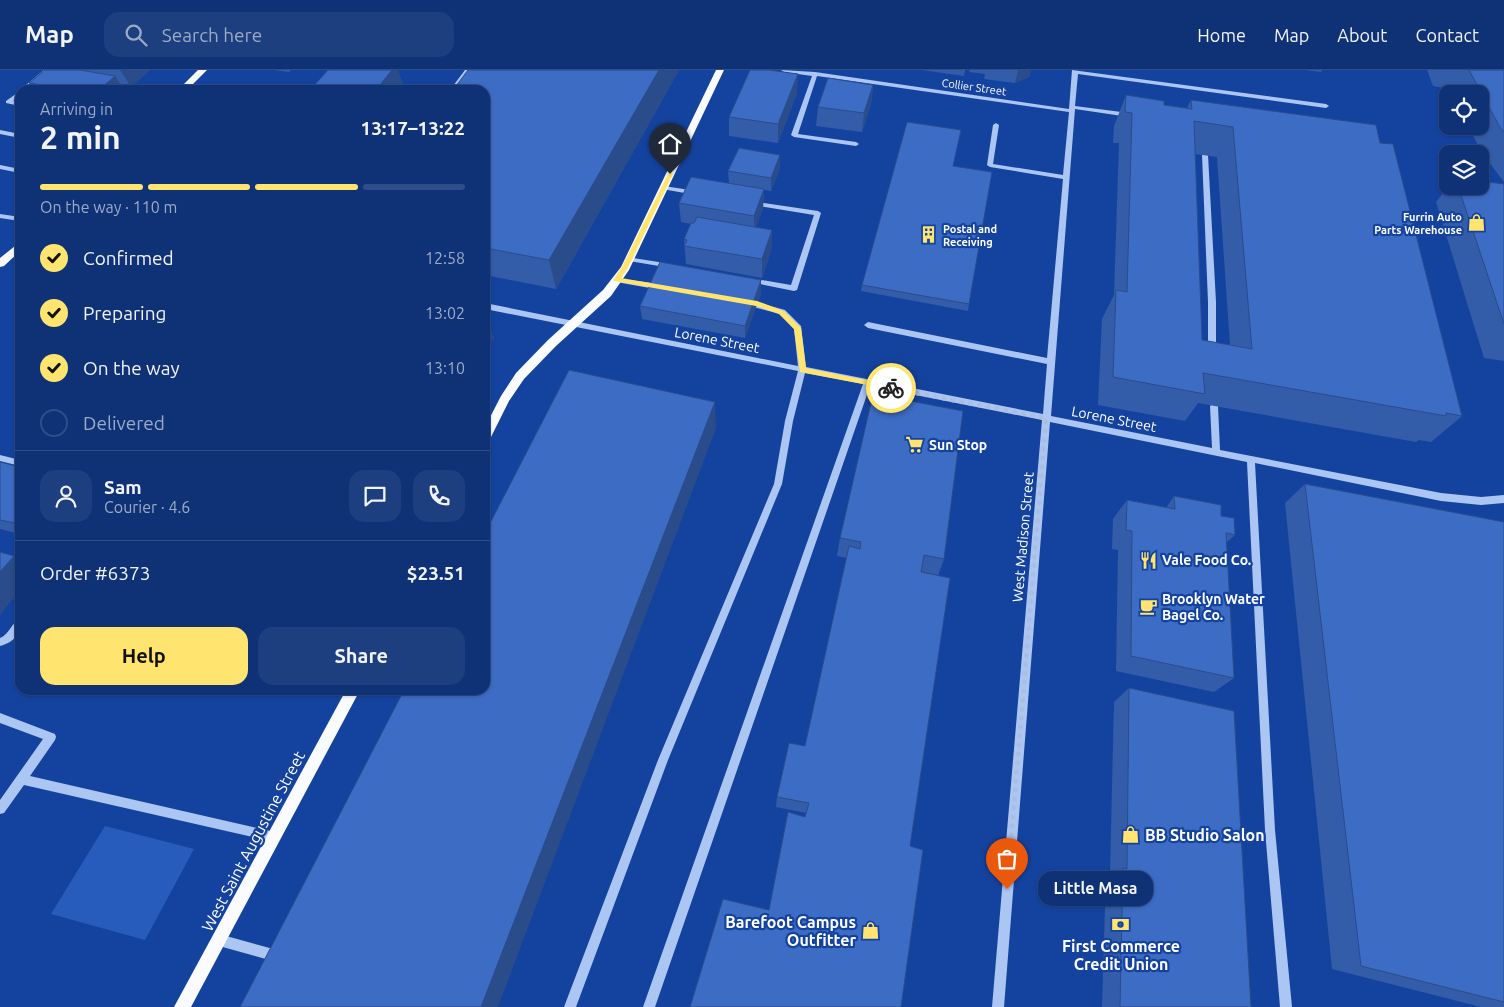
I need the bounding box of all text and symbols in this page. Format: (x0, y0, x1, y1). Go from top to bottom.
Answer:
search box (104, 12, 454, 57)
text: Map (25, 21, 74, 48)
icon: search (122, 21, 150, 49)
text: Search here (162, 24, 262, 46)
text: Home (1197, 25, 1246, 45)
text: Map (1274, 25, 1309, 45)
text: About (1337, 25, 1387, 45)
text: Contact (1415, 25, 1479, 45)
street label: Collier Street (941, 77, 1008, 98)
map controls (1439, 85, 1489, 195)
button: locate (1439, 85, 1489, 135)
text: Arriving in (40, 100, 113, 118)
text: 13:17–13:22 (360, 117, 465, 139)
text: 2 min (40, 119, 121, 155)
pin (649, 123, 691, 174)
icon: home (656, 130, 684, 158)
button: layers (1439, 145, 1489, 195)
text: On the way · 110 m (40, 198, 177, 216)
place label: Furrin Auto Parts Warehouse (1374, 211, 1462, 236)
shop icon: Furrin Auto Parts Warehouse (1466, 213, 1486, 233)
place label: Postal and Receiving (943, 223, 997, 248)
building icon: Postal and Receiving (919, 225, 939, 245)
icon: check (40, 244, 68, 272)
text: Confirmed (83, 247, 174, 269)
text: 12:58 (425, 249, 465, 267)
icon: check (40, 299, 68, 327)
text: Preparing (83, 302, 167, 324)
text: 13:02 (425, 304, 465, 322)
street label: Lorene Street (673, 324, 761, 356)
icon: check (40, 354, 68, 382)
text: On the way (83, 357, 180, 379)
text: 13:10 (425, 359, 465, 377)
courier (866, 363, 916, 413)
icon: bike (877, 374, 905, 402)
street label: Lorene Street (1070, 403, 1158, 435)
text: Delivered (83, 412, 165, 434)
supermarket icon: Sun Stop (905, 435, 925, 455)
place label: Sun Stop (929, 437, 987, 453)
button: person (40, 470, 92, 522)
button: chat (349, 470, 401, 522)
button: phone (413, 470, 465, 522)
street label: West Madison Street (1009, 471, 1037, 603)
text: Sam (104, 476, 142, 498)
text: Courier · 4.6 (104, 498, 190, 516)
restaurant icon: Vale Food Co. (1138, 550, 1158, 570)
place label: Vale Food Co. (1162, 552, 1251, 568)
text: Order #6373 (40, 562, 150, 584)
text: $23.51 (407, 562, 465, 584)
place label: Brooklyn Water Bagel Co. (1162, 591, 1265, 623)
cafe icon: Brooklyn Water Bagel Co. (1138, 597, 1158, 617)
button: Help (40, 627, 248, 685)
button: Share (258, 627, 465, 685)
street label: West Saint Augustine Street (198, 747, 309, 934)
shop icon: BB Studio Salon (1121, 825, 1141, 845)
place label: BB Studio Salon (1145, 826, 1265, 844)
pin (986, 838, 1028, 889)
icon: bag (993, 845, 1021, 873)
callout: Little Masa (1037, 872, 1152, 906)
text: Little Masa (1053, 879, 1138, 897)
place label: Barefoot Campus Outfitter (725, 913, 856, 949)
bank icon: First Commerce Credit Union (1111, 914, 1131, 934)
shop icon: Barefoot Campus Outfitter (860, 921, 880, 941)
place label: First Commerce Credit Union (1062, 937, 1180, 973)

